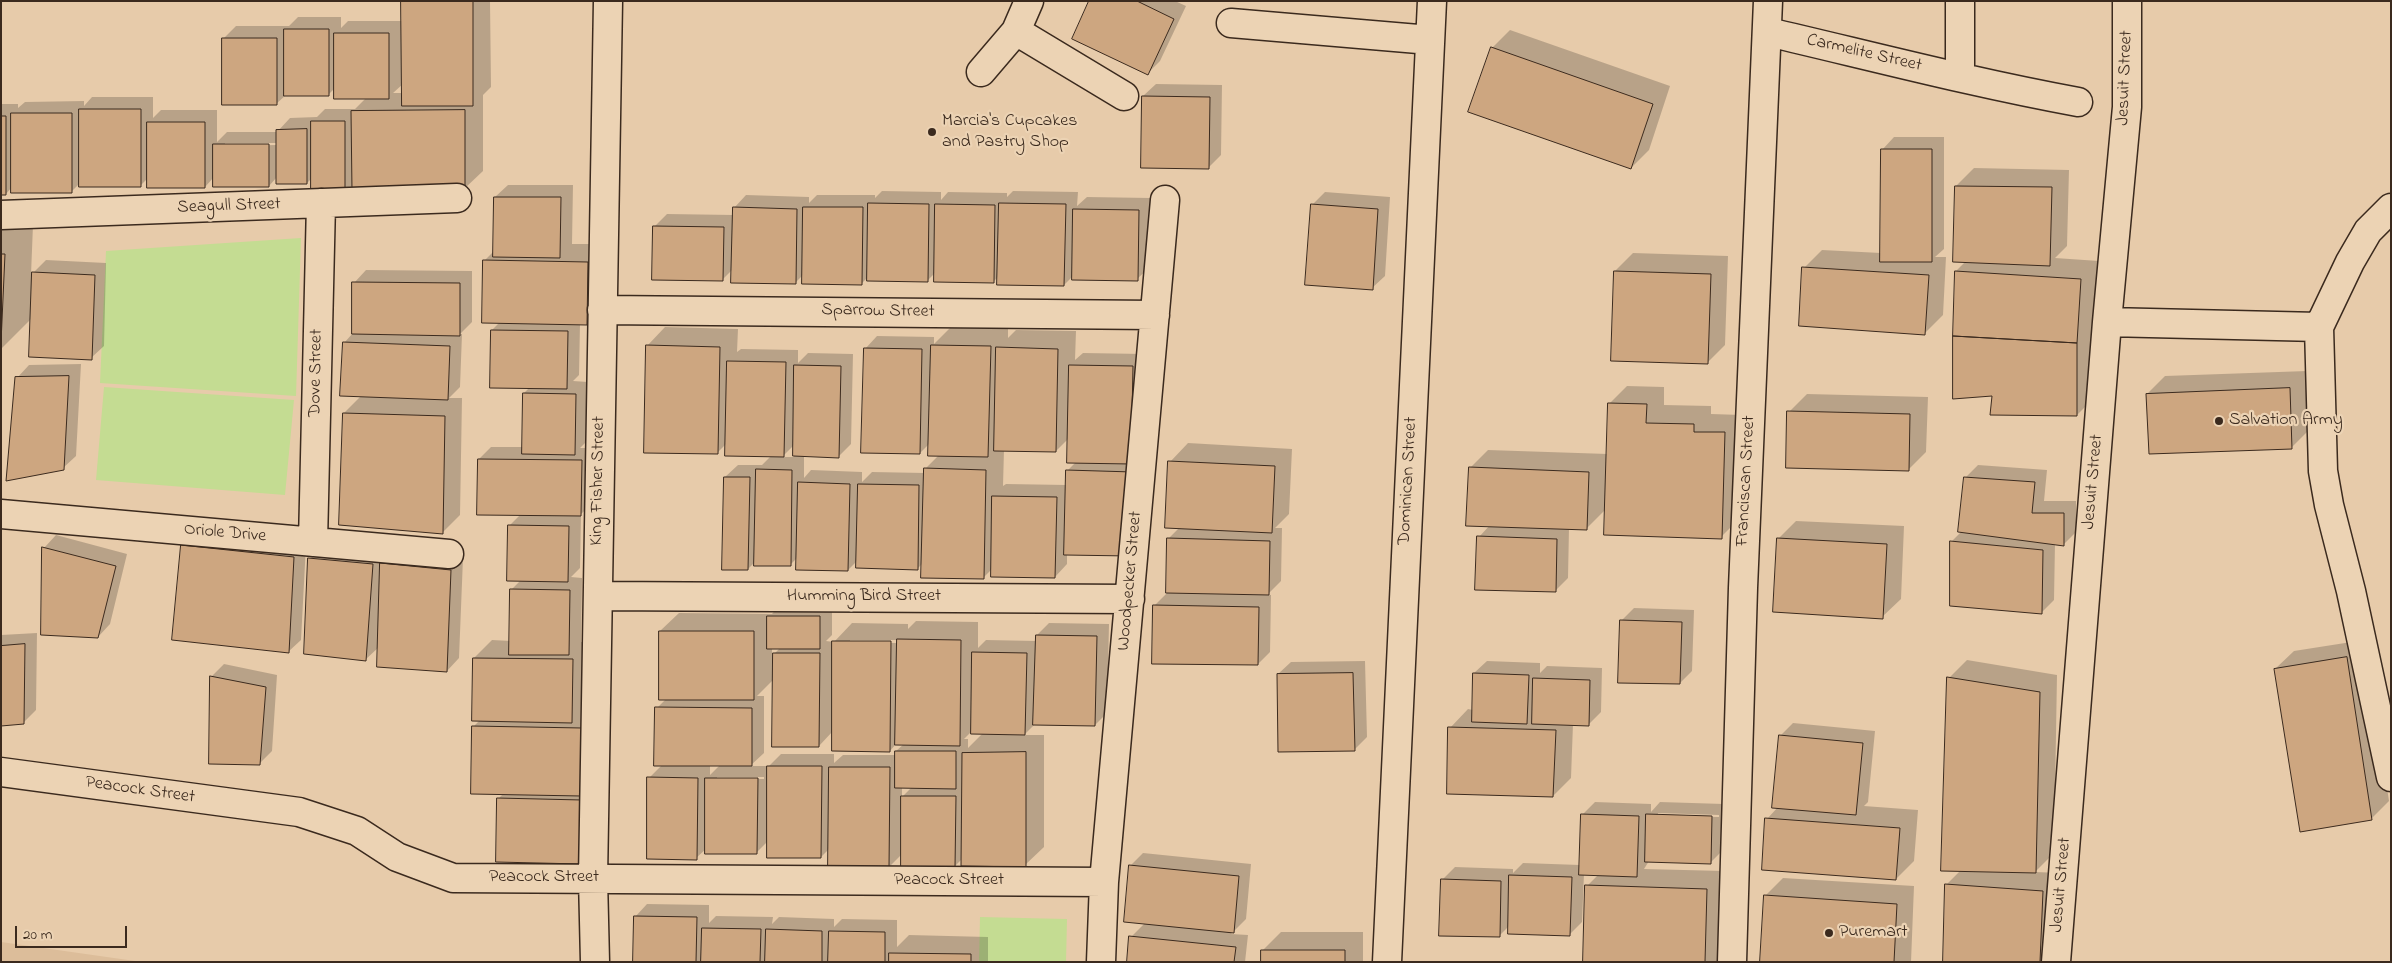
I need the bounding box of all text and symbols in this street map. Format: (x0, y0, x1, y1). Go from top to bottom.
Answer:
street label: Carmelite Street (1804, 30, 1924, 78)
street label: Jesuit Street (2114, 30, 2138, 126)
place label: Marcia's Cupcakes and Pastry Shop (942, 111, 1077, 154)
marker: Marcia's Cupcakes and Pastry Shop (926, 126, 938, 138)
street label: Seagull Street (177, 194, 281, 220)
street label: Sparrow Street (821, 300, 935, 324)
street label: Dove Street (305, 329, 329, 417)
place label: Salvation Army (2229, 410, 2343, 432)
street label: Franciscan Street (1733, 415, 1761, 547)
marker: Salvation Army (2213, 415, 2225, 427)
street label: King Fisher Street (587, 416, 611, 546)
street label: Dominican Street (1395, 416, 1423, 546)
street label: Jesuit Street (2079, 434, 2109, 530)
street label: Woodpecker Street (1114, 510, 1148, 652)
street label: Oriole Drive (183, 520, 267, 548)
street label: Humming Bird Street (787, 586, 941, 608)
street label: Peacock Street (84, 773, 196, 809)
street label: Jesuit Street (2047, 837, 2077, 933)
street label: Peacock Street (489, 867, 599, 889)
street label: Peacock Street (894, 870, 1004, 892)
scale bar (18, 916, 130, 948)
place label: Puremart (1839, 922, 1908, 944)
text: 20 m (23, 924, 52, 946)
marker: Puremart (1823, 927, 1835, 939)

